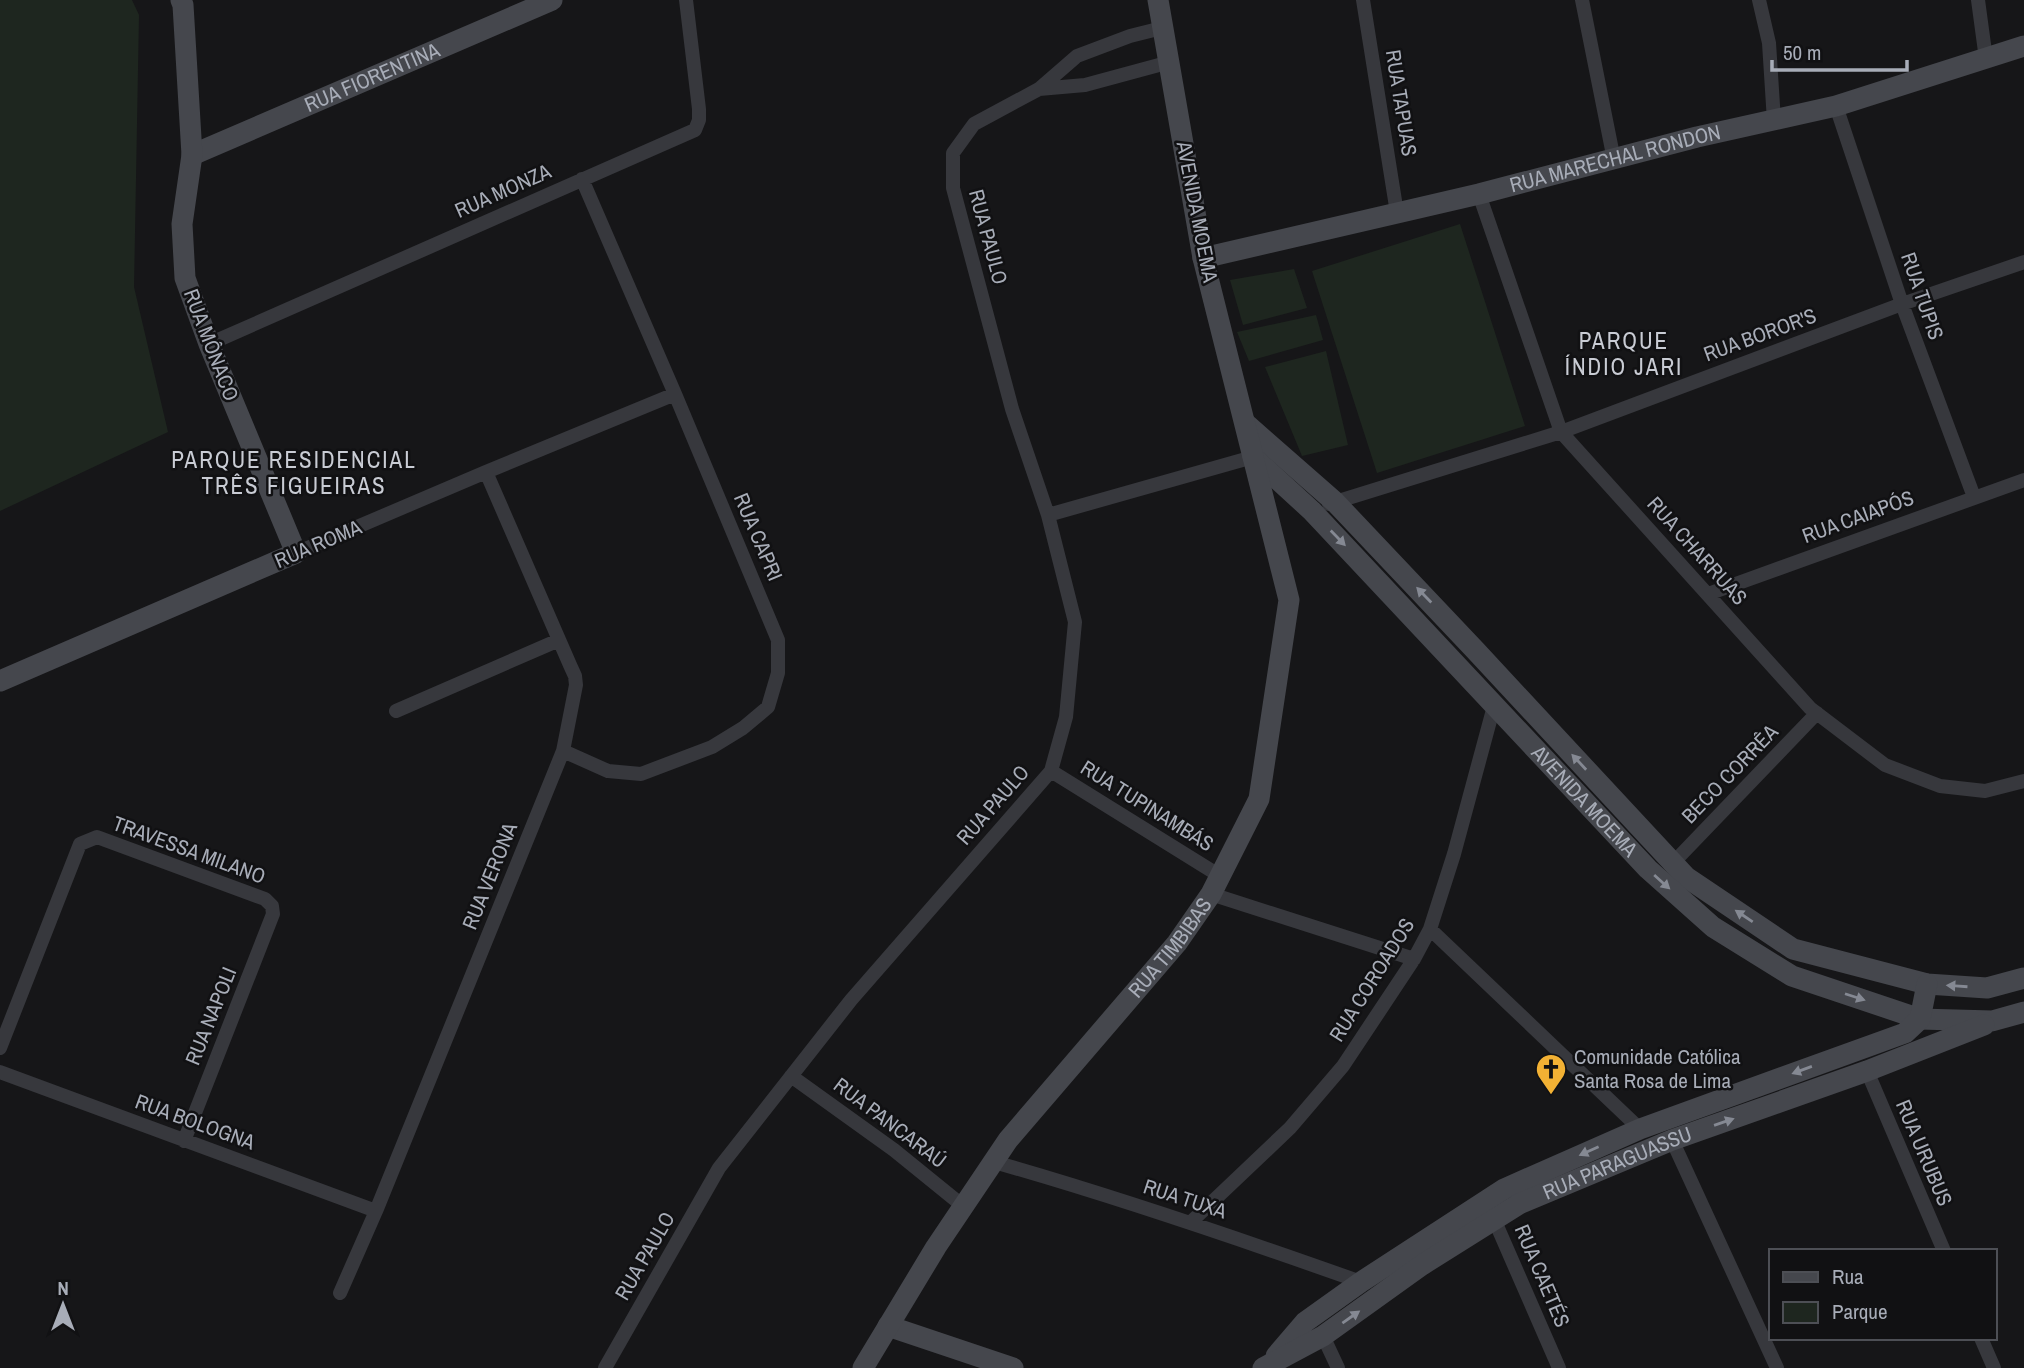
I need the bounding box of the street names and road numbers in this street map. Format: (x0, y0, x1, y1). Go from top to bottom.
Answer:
street label: RUA FIORENTINA (300, 35, 444, 119)
street label: RUA TAPUAS (1379, 48, 1424, 158)
street label: RUA MARECHAL RONDON (1506, 117, 1723, 199)
street label: AVENIDA MOEMA (1169, 138, 1225, 285)
street label: RUA MONZA (450, 156, 556, 225)
street label: RUA PAULO (962, 186, 1015, 288)
street label: RUA TUPIS (1894, 248, 1951, 343)
street label: RUA MÔNACO (177, 285, 246, 405)
street label: RUA BOROR'S (1699, 301, 1820, 368)
street label: RUA CAIAPÓS (1798, 483, 1918, 550)
street label: RUA CAPRI (727, 488, 790, 585)
street label: RUA CHARRUAS (1641, 490, 1754, 611)
street label: RUA ROMA (270, 512, 366, 575)
street label: BECO CORRÊA (1675, 717, 1785, 829)
street label: AVENIDA MOEMA (1524, 738, 1645, 863)
street label: RUA TUPINAMBÁS (1075, 753, 1219, 858)
street label: RUA PAULO (950, 758, 1035, 851)
street label: TRAVESSA MILANO (109, 808, 270, 891)
street label: RUA VERONA (455, 818, 524, 934)
street label: RUA TIMBIBAS (1121, 891, 1218, 1004)
street label: RUA COROADOS (1322, 912, 1421, 1047)
street label: RUA NAPOLI (178, 962, 243, 1069)
street label: RUA PANCARAÚ (828, 1071, 953, 1175)
street label: RUA BOLOGNA (131, 1086, 260, 1157)
street label: RUA URUBUS (1889, 1095, 1960, 1210)
street label: RUA PARAGUASSU (1538, 1119, 1696, 1206)
street label: RUA TUXA (1140, 1171, 1231, 1226)
street label: RUA PAULO (608, 1206, 681, 1305)
street label: RUA CAETÉS (1508, 1220, 1577, 1332)

